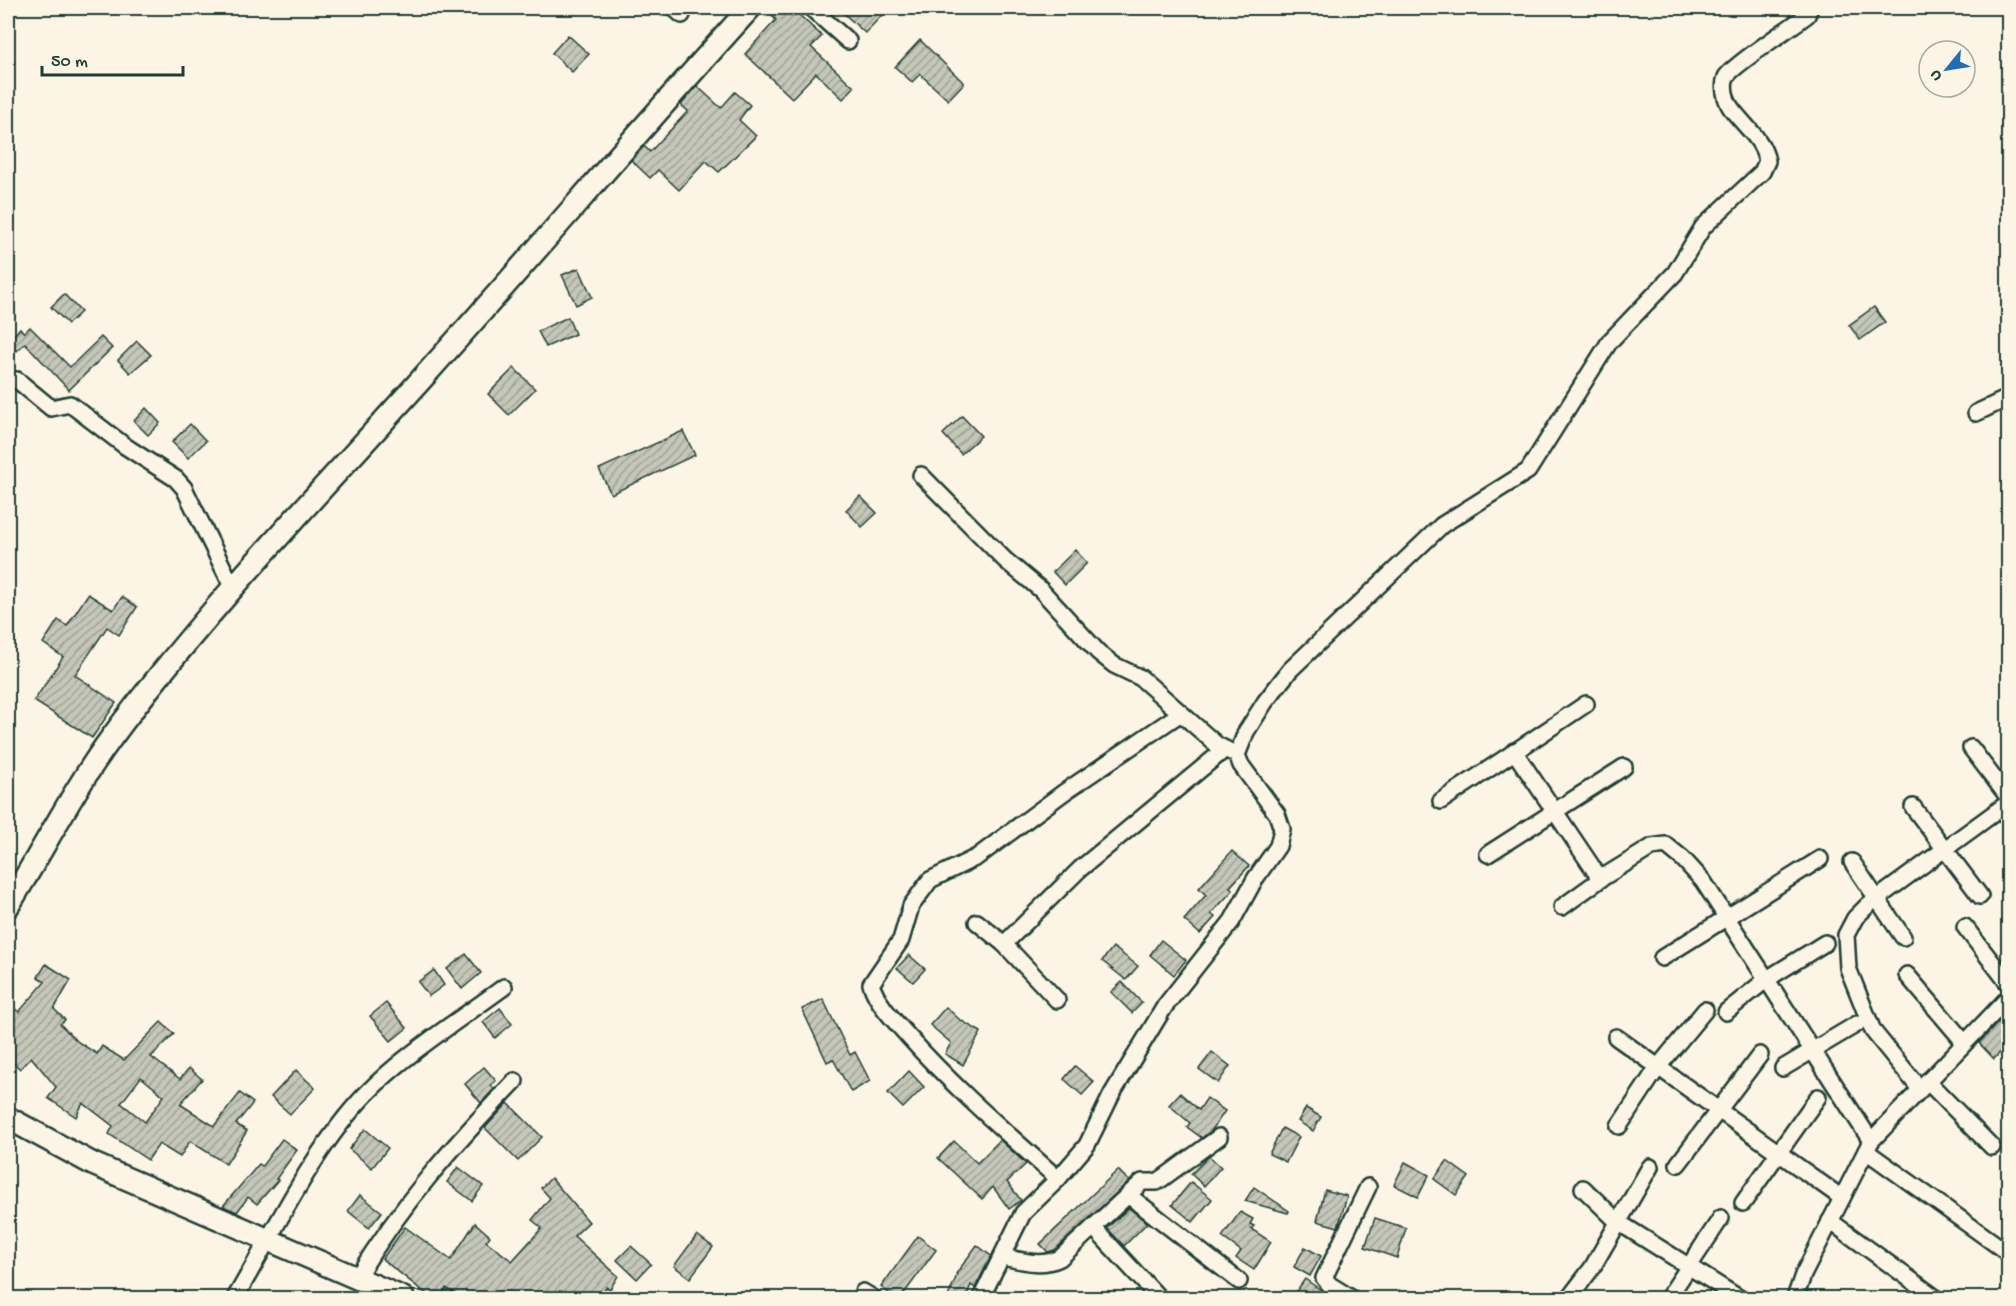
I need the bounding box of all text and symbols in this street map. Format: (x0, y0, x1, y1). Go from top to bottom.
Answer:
scale bar (42, 39, 183, 77)
north arrow (1917, 39, 1977, 99)
text: 50 m (51, 52, 88, 73)
text: U (1926, 65, 1948, 83)

